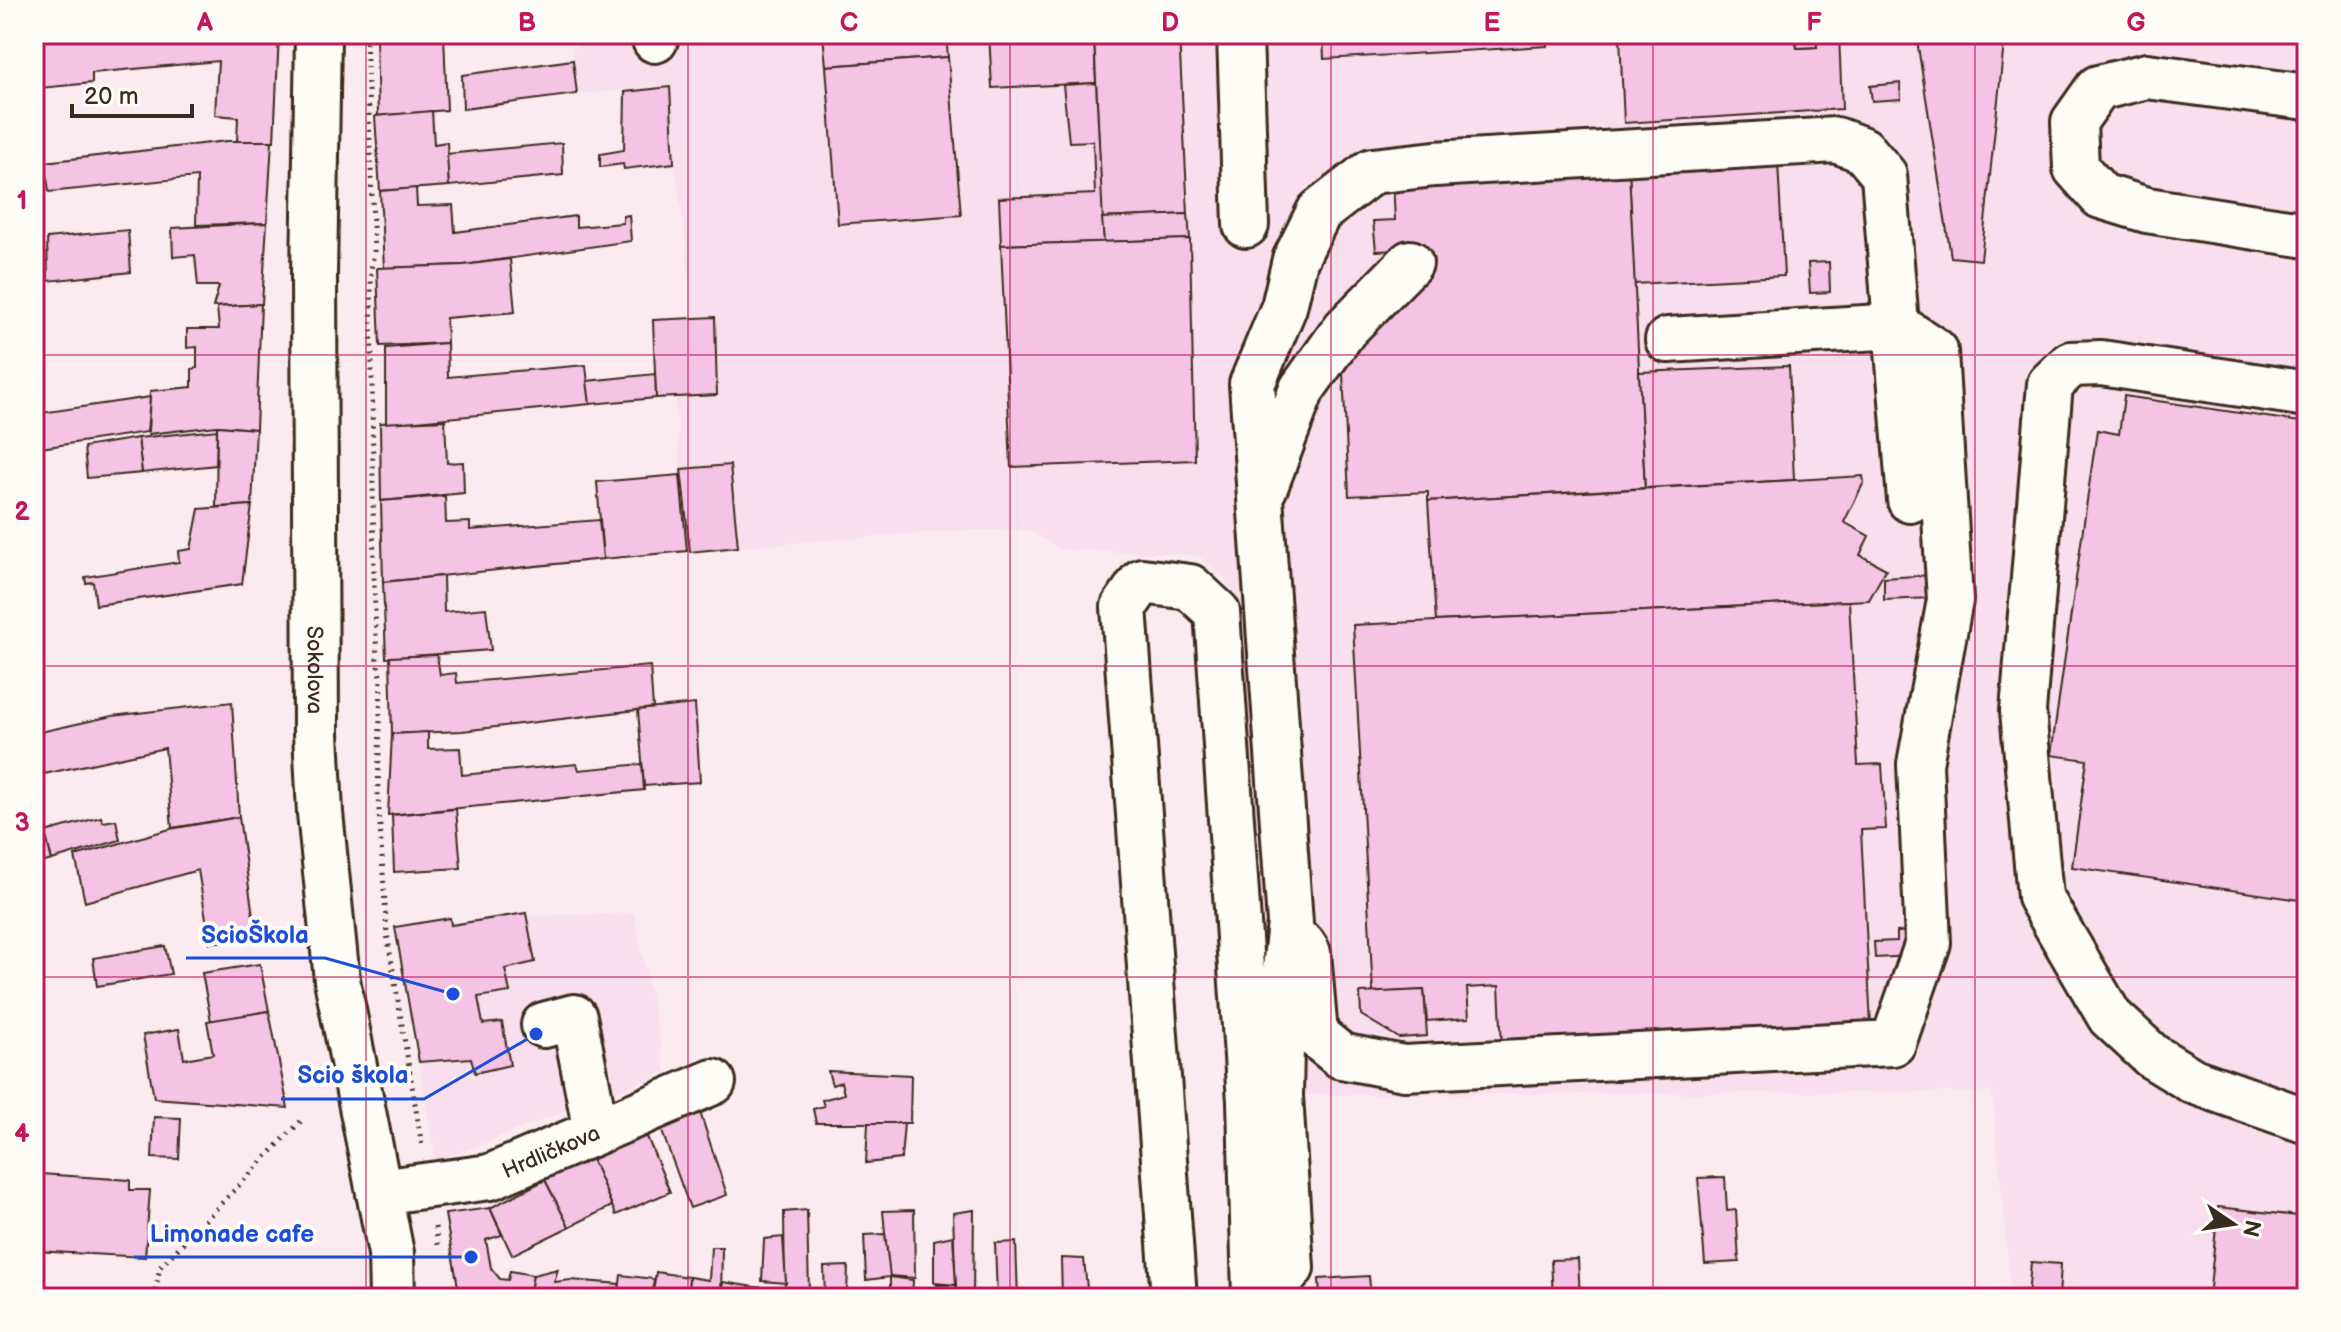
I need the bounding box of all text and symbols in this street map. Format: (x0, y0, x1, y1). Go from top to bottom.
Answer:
text: A (196, 8, 213, 39)
text: B (518, 8, 536, 39)
text: C (840, 8, 858, 39)
text: D (1161, 8, 1179, 39)
text: E (1484, 8, 1501, 39)
text: F (1806, 8, 1822, 39)
text: G (2126, 8, 2146, 39)
scale bar (72, 68, 192, 118)
text: 20 m (84, 82, 139, 111)
text: 1 (17, 186, 27, 217)
text: 2 (14, 497, 30, 528)
street label: Sokolova (301, 626, 328, 714)
text: 3 (14, 808, 30, 839)
callout: ScioŠkola (186, 910, 325, 958)
text: ScioŠkola (201, 919, 309, 950)
callout: Scio škola (281, 1051, 424, 1099)
text: Scio škola (297, 1061, 409, 1090)
text: 4 (14, 1119, 30, 1150)
street label: Hrdličkova (498, 1120, 604, 1185)
north arrow (2193, 1184, 2273, 1264)
callout: Limonade cafe (134, 1209, 330, 1257)
text: N (2236, 1217, 2266, 1239)
text: Limonade cafe (150, 1220, 314, 1249)

